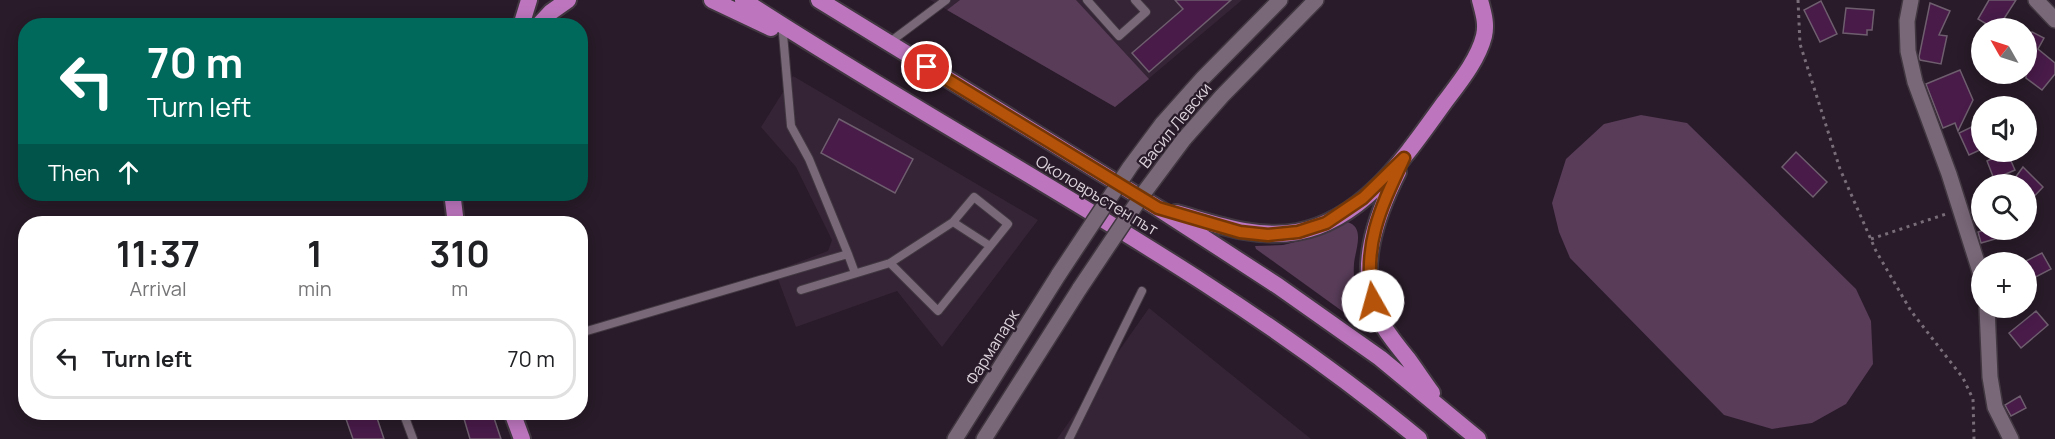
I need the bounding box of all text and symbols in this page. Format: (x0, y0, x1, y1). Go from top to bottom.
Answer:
north arrow (1971, 18, 2037, 84)
map controls (1971, 18, 2037, 318)
text: 70 m (147, 33, 243, 91)
pin (901, 41, 952, 92)
icon: left (48, 42, 126, 120)
icon: arrive (910, 50, 943, 83)
street label: Васил Левски (1134, 78, 1216, 172)
text: Turn left (147, 88, 251, 125)
button: sound (1971, 96, 2037, 162)
street label: Околовръстен път (1032, 150, 1162, 240)
icon: ahead (112, 156, 145, 189)
text: Then (48, 158, 100, 188)
button: search (1971, 174, 2037, 240)
text: 11:37 (116, 229, 200, 278)
text: 1 (307, 229, 323, 278)
text: 310 (430, 229, 490, 278)
button: + (1971, 252, 2037, 318)
position arrow (1341, 269, 1405, 333)
text: Arrival (129, 275, 187, 302)
text: min (298, 275, 332, 302)
text: m (451, 275, 468, 302)
street label: Фармапарк (960, 304, 1024, 389)
icon: left (51, 342, 84, 375)
text: Turn left (102, 344, 192, 374)
text: 70 m (507, 344, 555, 374)

